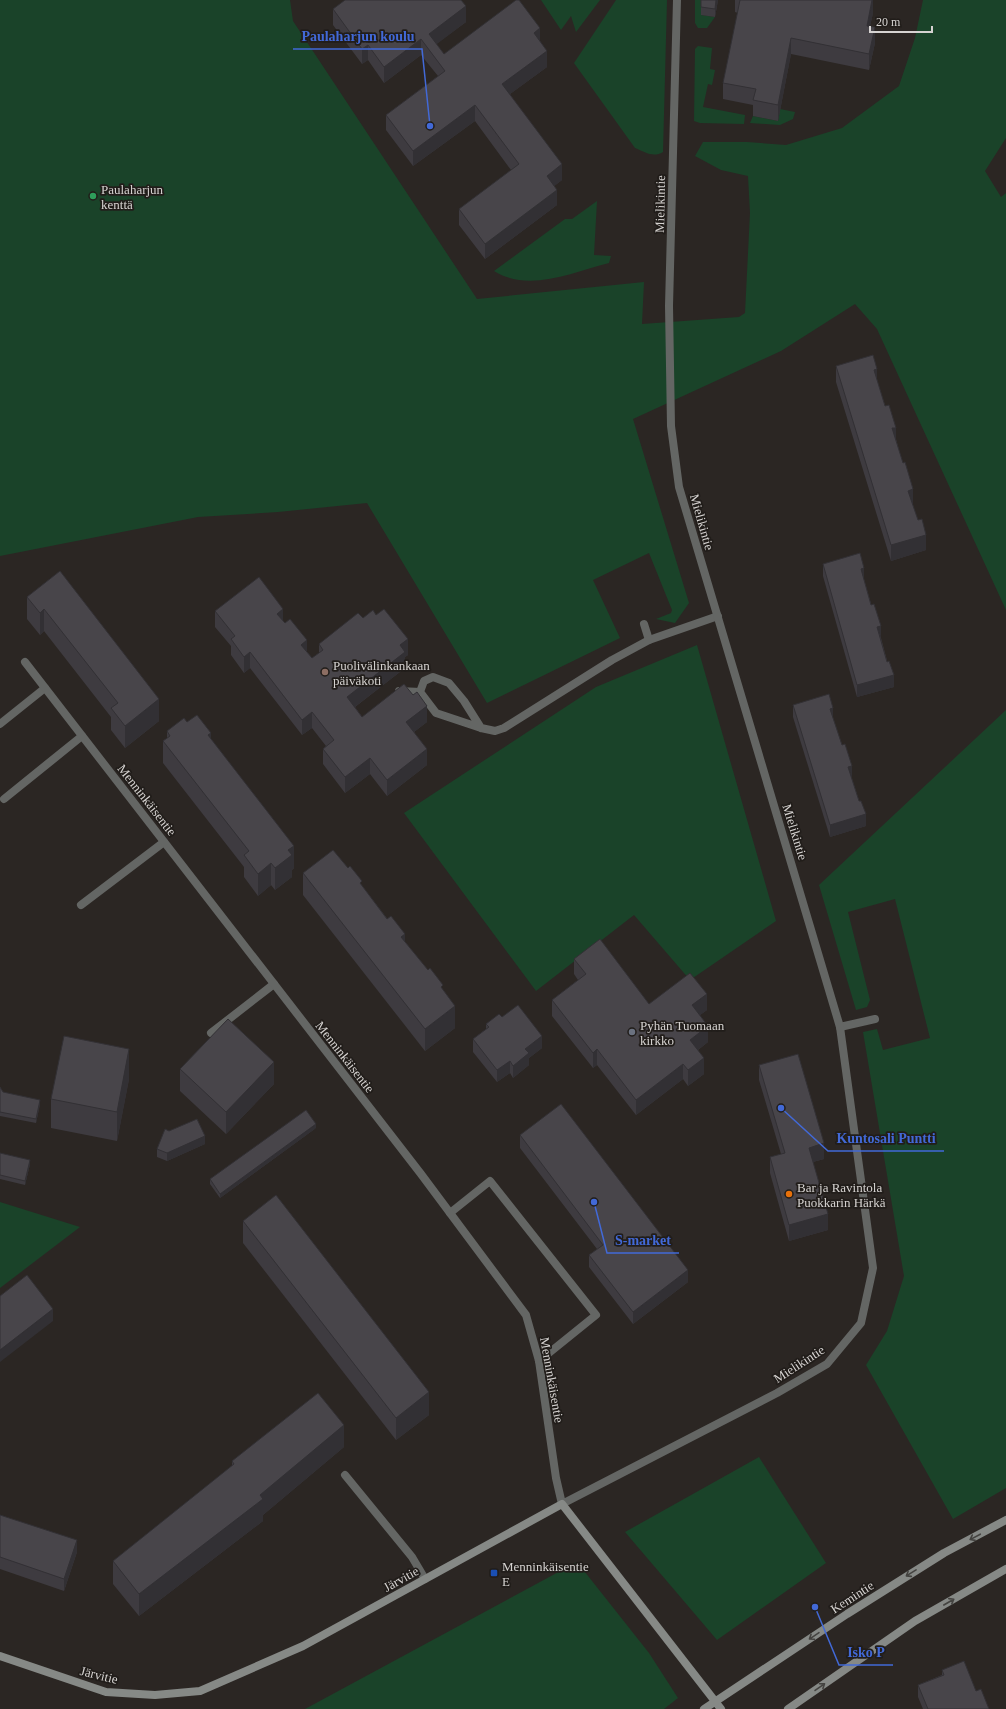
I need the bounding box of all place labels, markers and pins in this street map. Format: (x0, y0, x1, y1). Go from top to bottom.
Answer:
callout: Paulaharjun koulu (293, 23, 422, 49)
place label: Paulaharjun kenttä (101, 182, 164, 212)
marker: Paulaharjun kenttä (88, 191, 98, 201)
place label: Puolivälinkankaan päiväkoti (333, 658, 430, 688)
marker: Puolivälinkankaan päiväkoti (320, 667, 330, 677)
place label: Pyhän Tuomaan kirkko (640, 1018, 725, 1048)
marker: Pyhän Tuomaan kirkko (627, 1027, 637, 1037)
callout: Kuntosali Puntti (828, 1125, 944, 1151)
place label: Bar ja Ravintola Puokkarin Härkä (797, 1180, 886, 1210)
marker: Bar ja Ravintola Puokkarin Härkä (784, 1189, 794, 1199)
callout: S-market (607, 1227, 679, 1253)
place label: Menninkäisentie E (502, 1559, 589, 1589)
marker: Menninkäisentie E (489, 1568, 499, 1578)
callout: Isko P (839, 1639, 893, 1665)

